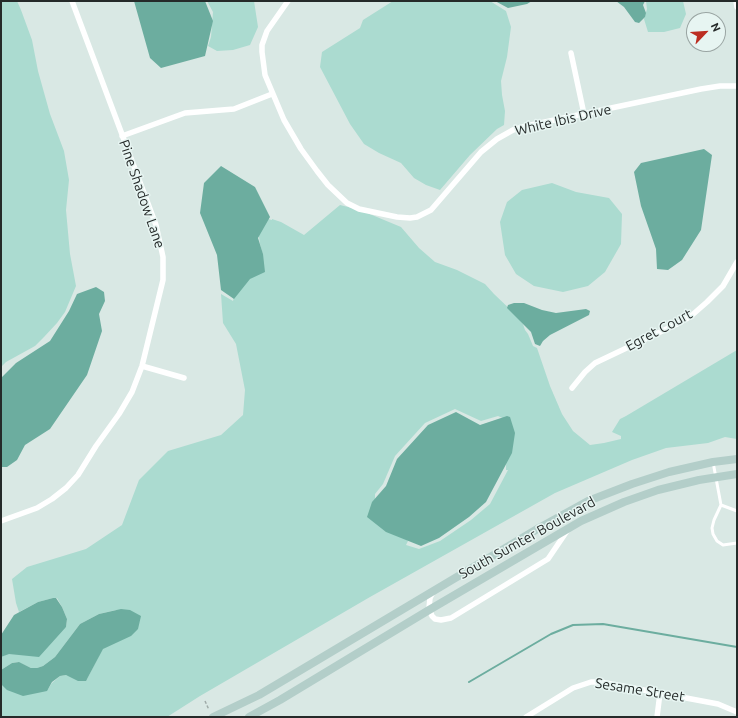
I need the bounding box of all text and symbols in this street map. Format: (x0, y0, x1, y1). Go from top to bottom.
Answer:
north arrow (686, 12, 726, 52)
text: N (709, 21, 723, 34)
street label: White Ibis Drive (513, 101, 613, 139)
street label: Pine Shadow Lane (116, 138, 168, 250)
street label: Egret Court (623, 305, 695, 355)
street label: South Sumter Boulevard (456, 493, 598, 583)
street label: Sesame Street (594, 675, 686, 705)

